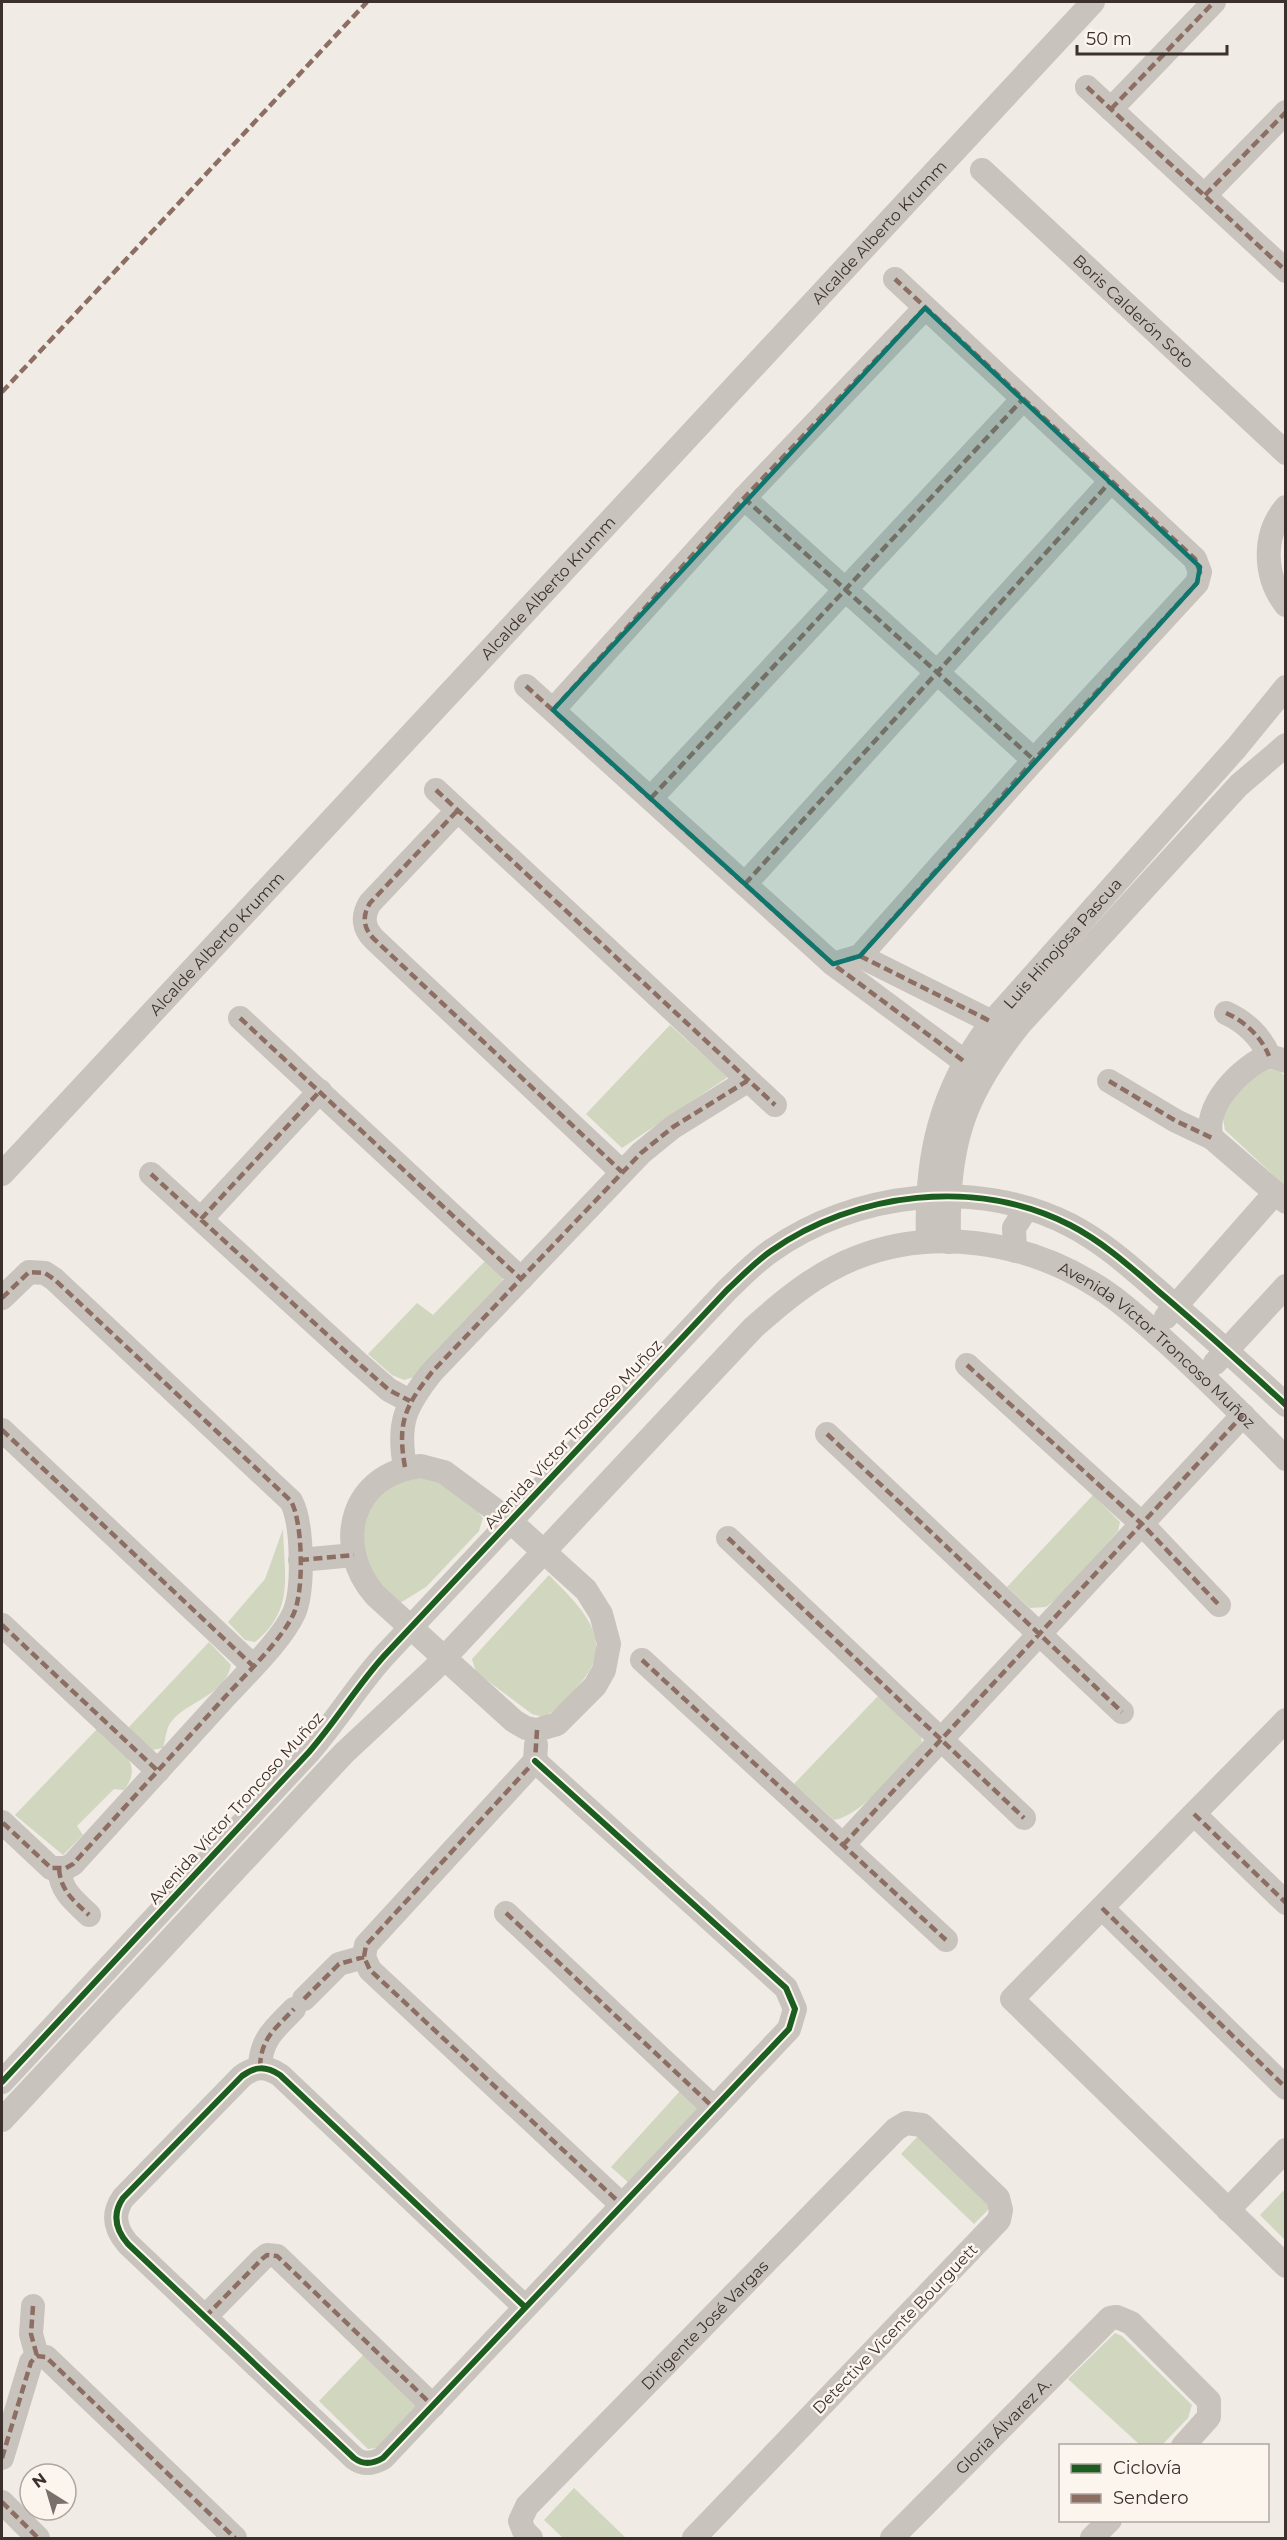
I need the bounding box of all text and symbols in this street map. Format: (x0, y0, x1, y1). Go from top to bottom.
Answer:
scale bar (1077, 18, 1227, 56)
text: 50 m (1086, 28, 1132, 50)
street label: Alcalde Alberto Krumm (808, 156, 950, 308)
street label: Boris Calderón Soto (1069, 250, 1198, 372)
street label: Alcalde Alberto Krumm (476, 512, 619, 663)
street label: Alcalde Alberto Krumm (145, 868, 288, 1019)
street label: Luis Hinojosa Pascua (999, 874, 1125, 1012)
street label: Avenida Víctor Troncoso Muñoz (1055, 1257, 1260, 1432)
street label: Avenida Víctor Troncoso Muñoz (480, 1335, 666, 1533)
street label: Avenida Víctor Troncoso Muñoz (145, 1708, 327, 1908)
street label: Detective Vicente Bourguett (809, 2240, 982, 2418)
street label: Dirigente José Vargas (637, 2256, 772, 2393)
street label: Gloria Álvarez A. (951, 2374, 1055, 2478)
legend (1059, 2444, 1269, 2522)
text: Ciclovía (1113, 2457, 1182, 2479)
north arrow (18, 2462, 78, 2522)
text: N (28, 2469, 50, 2492)
text: Sendero (1113, 2487, 1188, 2509)

